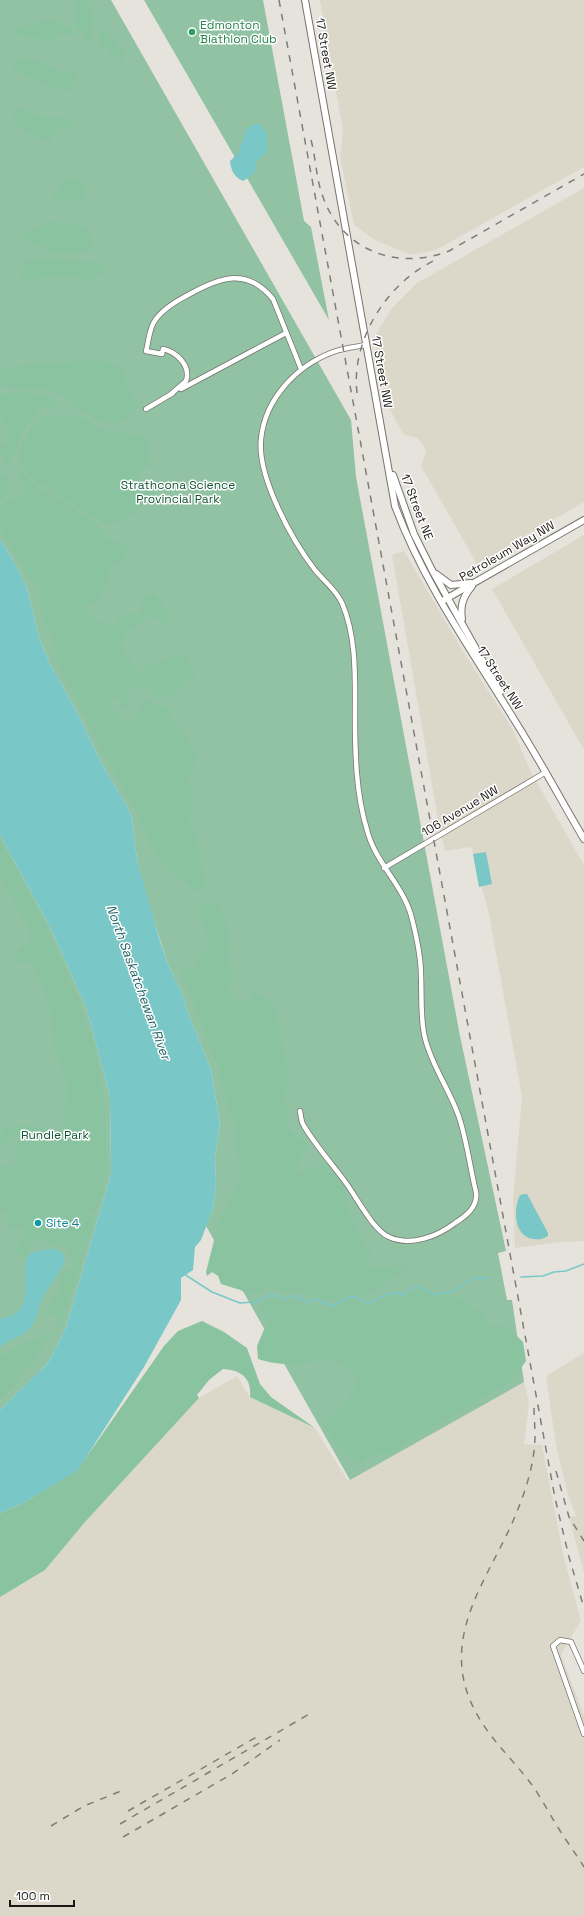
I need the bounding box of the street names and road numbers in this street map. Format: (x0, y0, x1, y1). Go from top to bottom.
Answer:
street label: 17 Street NW (312, 17, 340, 92)
street label: 17 Street NW (368, 335, 396, 410)
street label: 17 Street NE (397, 472, 437, 542)
street label: Petroleum Way NW (456, 517, 558, 585)
street label: 17 Street NW (473, 643, 527, 713)
street label: 106 Avenue NW (419, 782, 502, 840)

